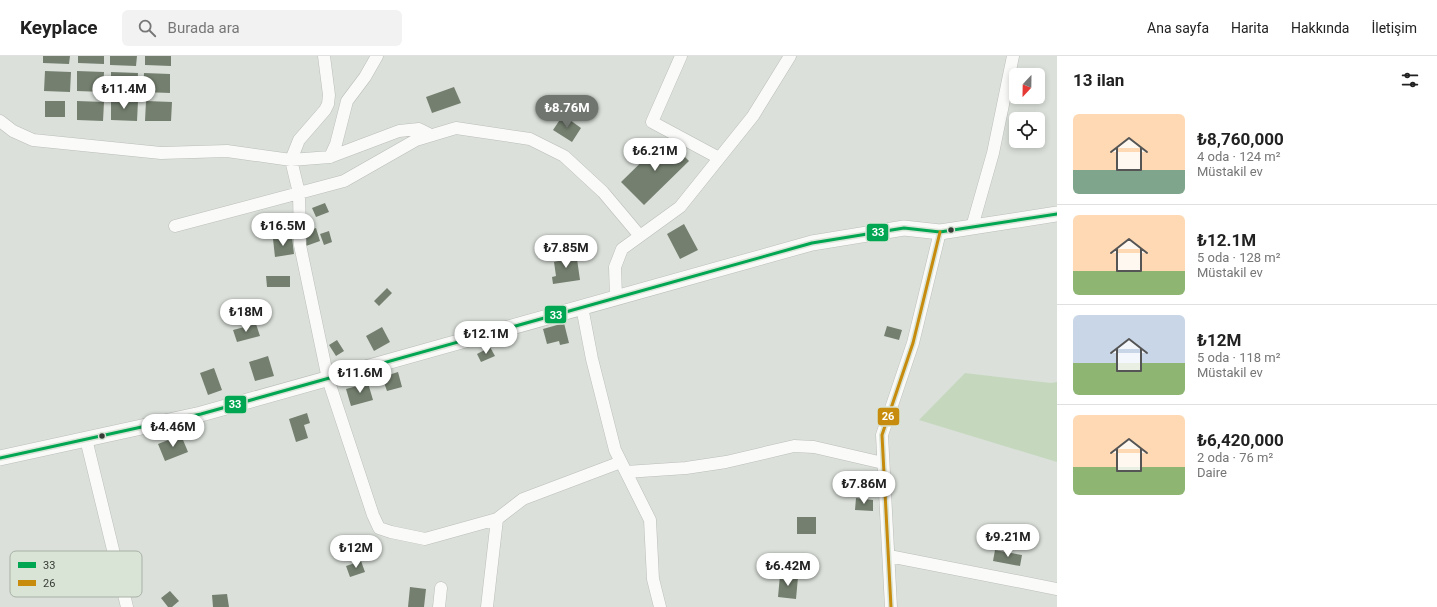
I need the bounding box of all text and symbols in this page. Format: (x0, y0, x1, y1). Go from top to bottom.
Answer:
search box (122, 10, 402, 46)
text: Keyplace (20, 16, 98, 39)
icon: search (136, 17, 158, 39)
text: Burada ara (168, 19, 240, 37)
text: Ana sayfa (1147, 20, 1209, 36)
text: Harita (1231, 20, 1269, 36)
text: Hakkında (1291, 20, 1349, 36)
text: İletişim (1371, 20, 1417, 36)
north arrow (1009, 68, 1045, 104)
map controls (1009, 68, 1045, 148)
icon: filters (1399, 69, 1421, 91)
text: 13 ilan (1073, 70, 1124, 90)
pin: ₺11.4M (91, 76, 157, 110)
text: ₺11.4M (101, 81, 147, 96)
pin: ₺8.76M (534, 95, 600, 129)
text: ₺8.76M (544, 100, 590, 115)
button: locate (1009, 112, 1045, 148)
text: ₺8,760,000 (1197, 129, 1284, 149)
icon: home (1105, 130, 1153, 178)
pin: ₺6.21M (622, 138, 688, 172)
text: ₺6.21M (632, 143, 678, 158)
text: 4 oda · 124 m² (1197, 149, 1281, 164)
text: Müstakil ev (1197, 164, 1263, 179)
pin: ₺16.5M (250, 213, 316, 247)
text: ₺16.5M (260, 218, 306, 233)
line badge: 33 (866, 223, 889, 242)
unlabelled marker (946, 225, 956, 235)
text: 33 (872, 226, 884, 239)
text: ₺12.1M (1197, 230, 1256, 250)
icon: home (1105, 231, 1153, 279)
pin: ₺7.85M (533, 235, 599, 269)
text: ₺7.85M (543, 240, 589, 255)
text: 5 oda · 128 m² (1197, 250, 1281, 265)
text: Müstakil ev (1197, 265, 1263, 280)
pin: ₺18M (222, 299, 270, 333)
text: ₺18M (229, 304, 263, 319)
line badge: 33 (544, 305, 567, 324)
text: 33 (550, 309, 562, 322)
pin: ₺12.1M (453, 321, 519, 355)
text: ₺12.1M (463, 326, 509, 341)
text: ₺12M (1197, 330, 1241, 350)
icon: home (1105, 331, 1153, 379)
text: 5 oda · 118 m² (1197, 350, 1281, 365)
pin: ₺11.6M (327, 360, 393, 394)
text: ₺11.6M (337, 365, 383, 380)
text: Müstakil ev (1197, 365, 1263, 380)
line badge: 33 (224, 395, 247, 414)
text: 33 (229, 398, 241, 411)
line badge: 26 (877, 407, 900, 426)
text: 26 (882, 410, 894, 423)
pin: ₺4.46M (140, 414, 206, 448)
text: ₺4.46M (150, 419, 196, 434)
text: ₺6,420,000 (1197, 430, 1284, 450)
unlabelled marker (97, 431, 107, 441)
icon: home (1105, 431, 1153, 479)
text: 2 oda · 76 m² (1197, 450, 1273, 465)
text: Daire (1197, 465, 1227, 480)
pin: ₺7.86M (831, 471, 897, 505)
text: ₺7.86M (841, 476, 887, 491)
pin: ₺9.21M (975, 524, 1041, 558)
text: ₺9.21M (985, 529, 1031, 544)
pin: ₺12M (332, 535, 380, 569)
text: ₺12M (339, 540, 373, 555)
legend (10, 551, 142, 597)
pin: ₺6.42M (755, 553, 821, 587)
text: ₺6.42M (765, 558, 811, 573)
text: 33 (43, 559, 55, 572)
text: 26 (43, 577, 55, 590)

